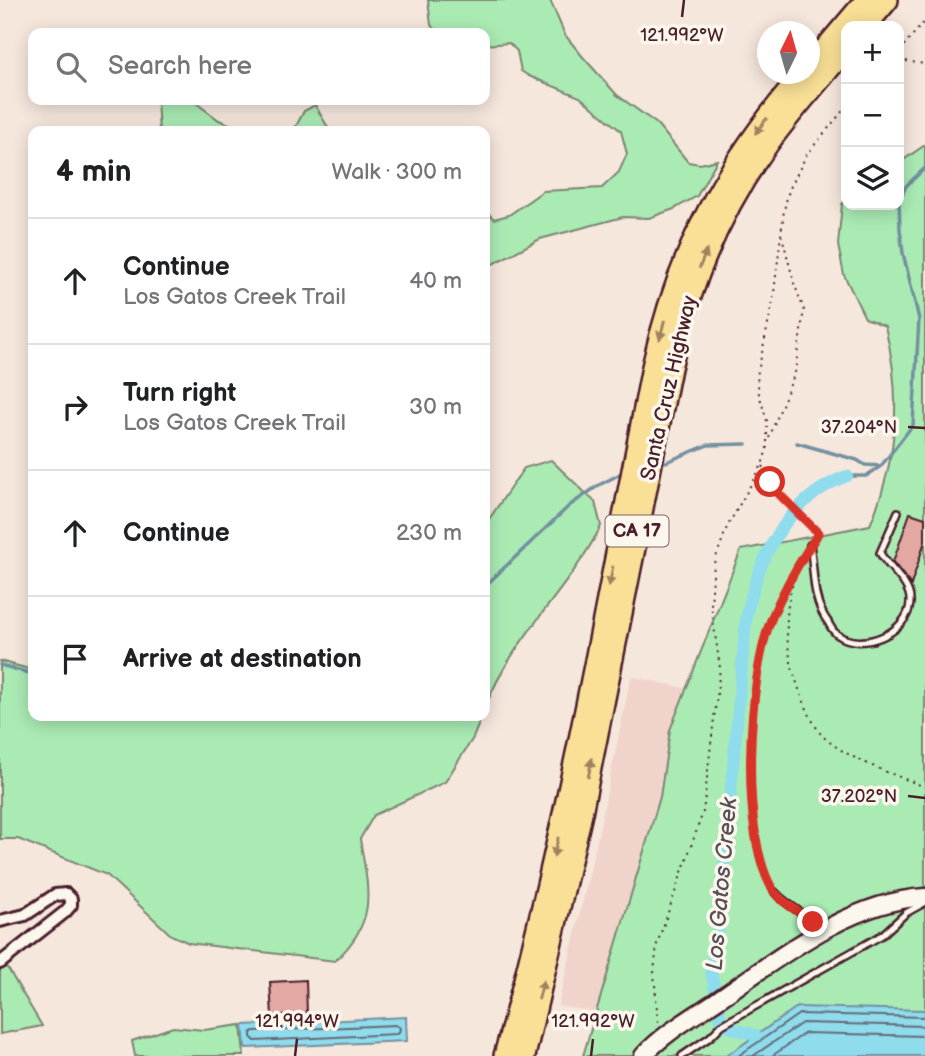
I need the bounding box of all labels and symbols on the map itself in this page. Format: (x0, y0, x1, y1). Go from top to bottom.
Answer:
north arrow (757, 21, 820, 84)
text: 121.992°W (640, 25, 724, 46)
one-way arrow (754, 117, 768, 135)
one-way arrow (698, 249, 709, 270)
street label: Santa Cruz Highway (636, 293, 703, 483)
one-way arrow (656, 319, 667, 341)
text: 37.204°N (821, 417, 897, 438)
route start (754, 466, 785, 497)
road number: CA 17 (606, 516, 668, 546)
one-way arrow (605, 565, 616, 587)
one-way arrow (584, 757, 595, 779)
text: 37.202°N (821, 786, 897, 807)
water label: Los Gatos Creek (700, 796, 744, 972)
one-way arrow (550, 836, 561, 858)
route end (797, 906, 828, 937)
one-way arrow (536, 979, 547, 1001)
text: 121.994°W (255, 1011, 339, 1032)
text: 121.992°W (551, 1011, 635, 1032)

